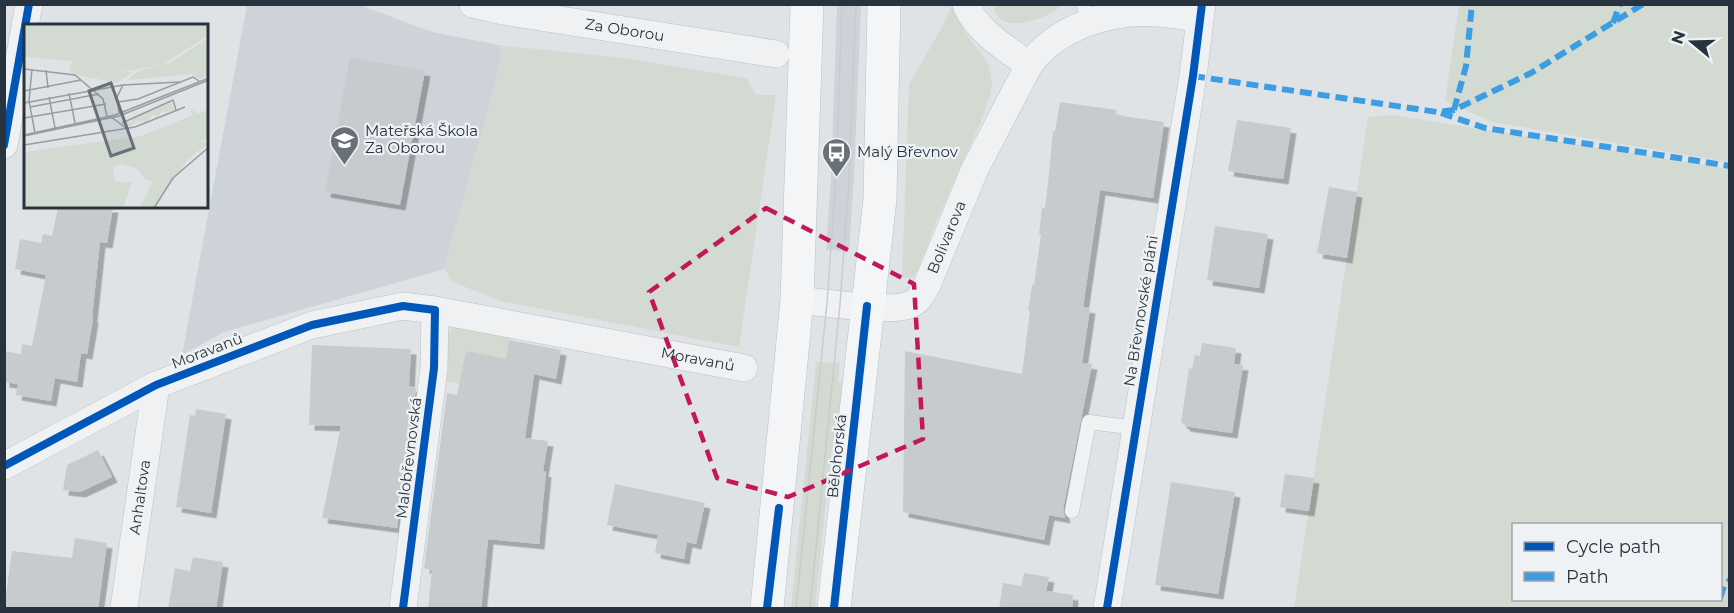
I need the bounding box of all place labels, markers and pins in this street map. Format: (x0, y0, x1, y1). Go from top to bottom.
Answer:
place label: Mateřská Škola Za Oborou (365, 121, 478, 157)
school or university icon: Mateřská Škola Za Oborou (328, 124, 360, 166)
bus stop icon: Malý Břevnov (820, 136, 852, 178)
place label: Malý Břevnov (857, 142, 959, 161)

